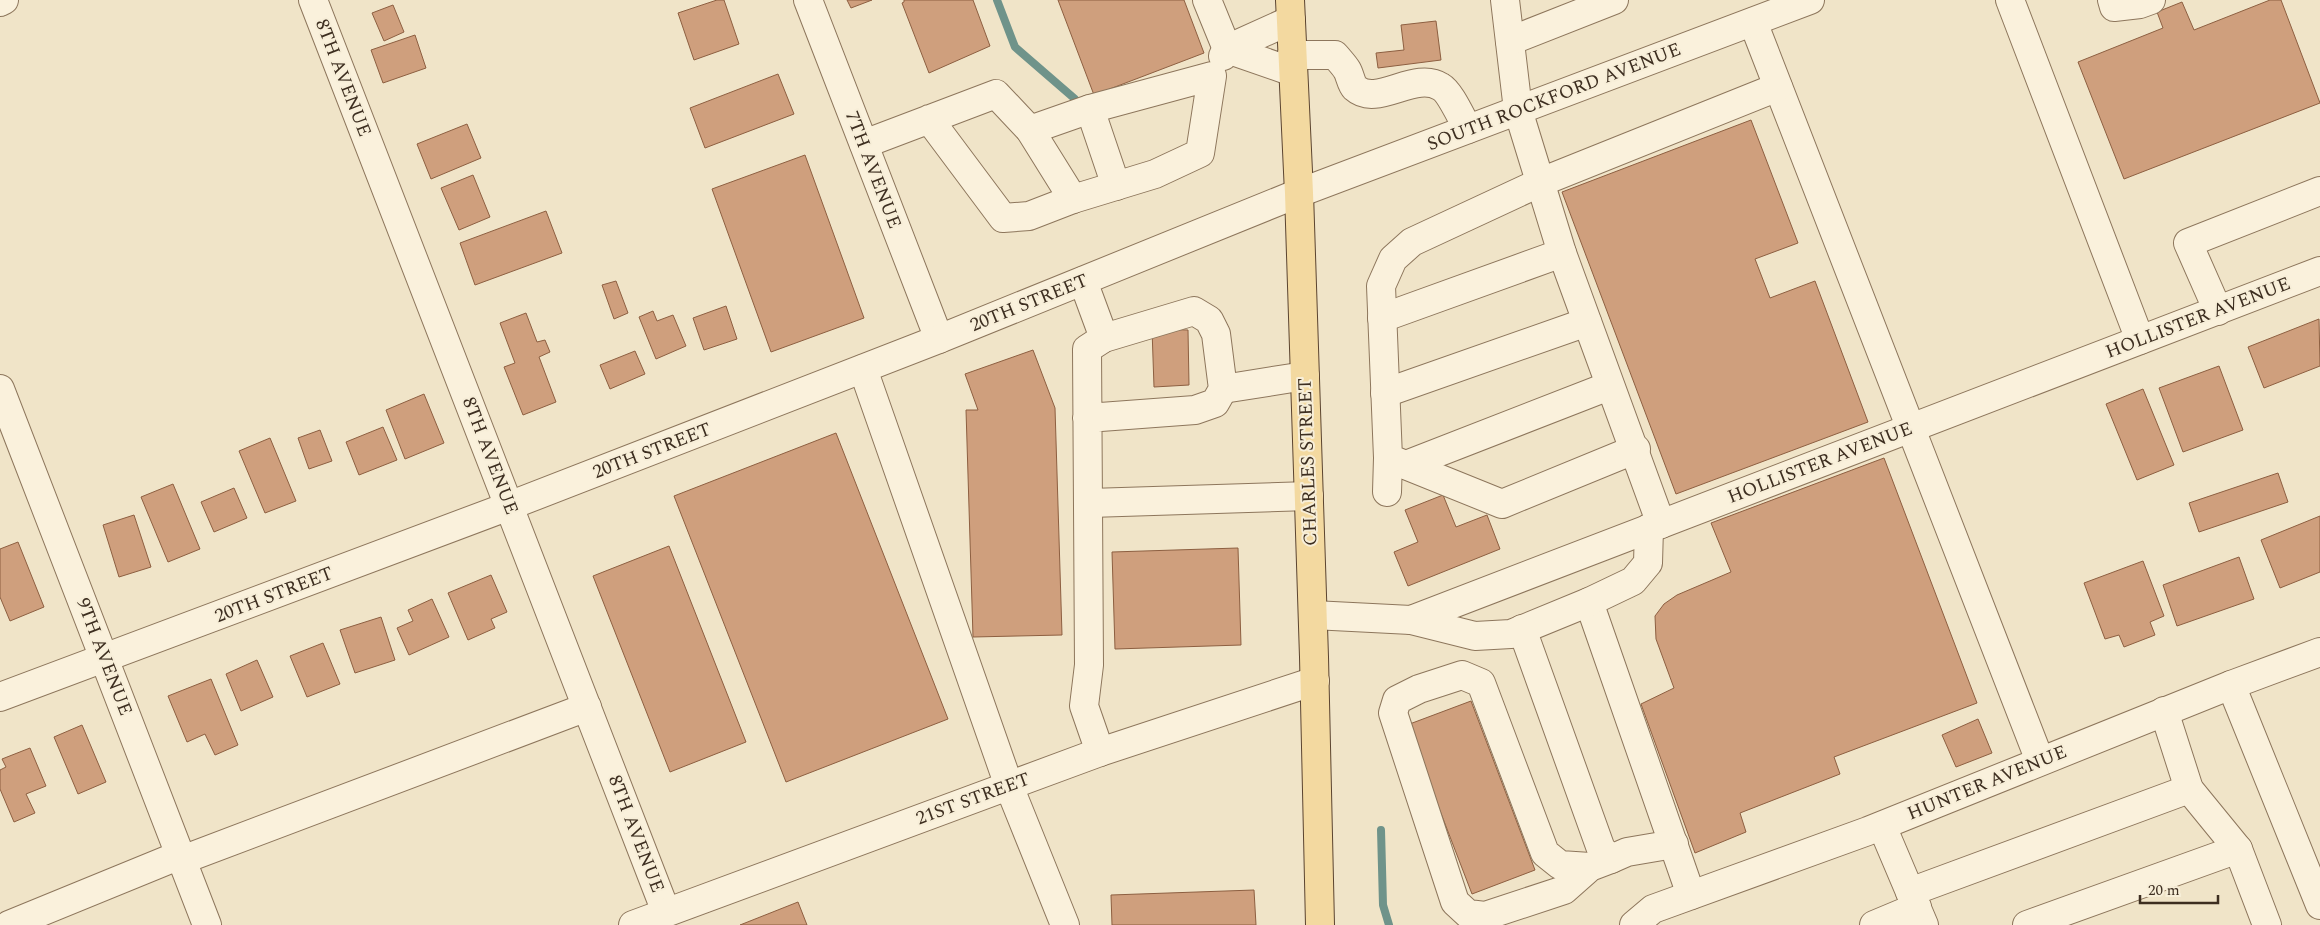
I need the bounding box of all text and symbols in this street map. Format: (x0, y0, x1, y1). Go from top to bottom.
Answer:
street label: 8TH AVENUE (307, 15, 379, 141)
street label: SOUTH ROCKFORD AVENUE (1423, 35, 1685, 159)
street label: 7TH AVENUE (837, 107, 909, 233)
street label: 20TH STREET (966, 266, 1092, 340)
street label: HOLLISTER AVENUE (2101, 269, 2295, 367)
street label: CHARLES STREET (1291, 378, 1325, 546)
street label: 8TH AVENUE (454, 393, 526, 519)
street label: HOLLISTER AVENUE (1723, 414, 1917, 512)
street label: 20TH STREET (588, 415, 716, 487)
street label: 20TH STREET (210, 559, 338, 631)
street label: 9TH AVENUE (68, 594, 140, 720)
street label: HUNTER AVENUE (1903, 738, 2071, 828)
street label: 21ST STREET (912, 765, 1034, 833)
street label: 8TH AVENUE (600, 771, 672, 897)
scale bar (2140, 872, 2218, 904)
text: 20 m (2148, 879, 2180, 902)

